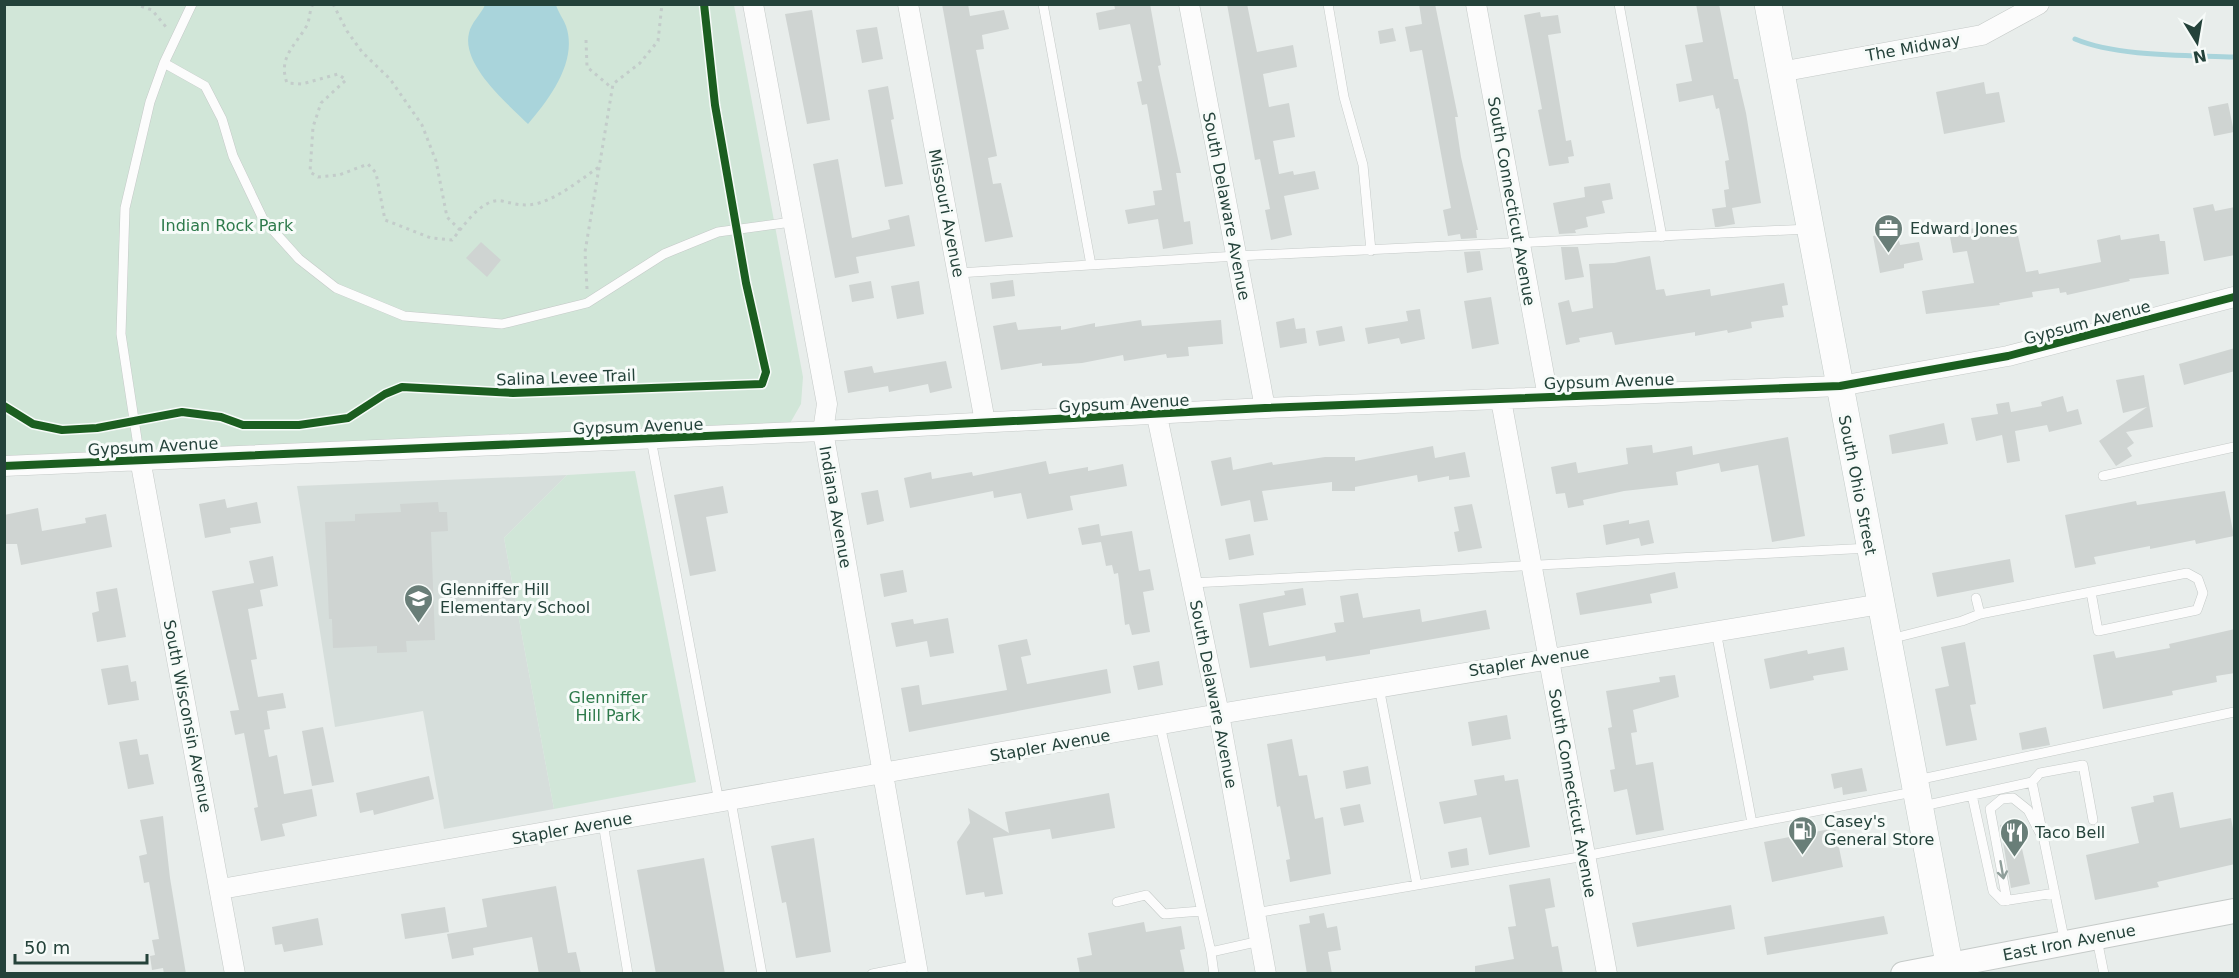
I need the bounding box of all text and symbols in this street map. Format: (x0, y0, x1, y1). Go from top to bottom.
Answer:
north arrow (2167, 12, 2227, 72)
street label: The Midway (1863, 30, 1962, 65)
text: N (2191, 46, 2208, 67)
street label: South Connecticut Avenue (1484, 95, 1539, 307)
street label: South Delaware Avenue (1199, 110, 1254, 302)
street label: Missouri Avenue (925, 147, 968, 279)
office icon: Edward Jones (1873, 212, 1905, 254)
park label: Indian Rock Park (161, 216, 294, 235)
place label: Edward Jones (1910, 219, 2018, 238)
street label: Gypsum Avenue (2022, 296, 2153, 349)
street label: Salina Levee Trail (496, 366, 636, 389)
street label: Gypsum Avenue (1543, 370, 1675, 393)
street label: Gypsum Avenue (1058, 391, 1190, 416)
street label: South Ohio Street (1835, 413, 1880, 557)
street label: Gypsum Avenue (572, 415, 704, 438)
street label: Gypsum Avenue (87, 434, 219, 459)
street label: Indiana Avenue (815, 445, 856, 570)
place label: Glenniffer Hill Elementary School (440, 580, 590, 617)
school or university icon: Glenniffer Hill Elementary School (403, 582, 435, 624)
street label: South Delaware Avenue (1186, 598, 1241, 790)
street label: South Wisconsin Avenue (159, 618, 216, 814)
street label: Stapler Avenue (1467, 643, 1591, 680)
street label: South Connecticut Avenue (1545, 687, 1600, 899)
park label: Glenniffer Hill Park (569, 688, 648, 725)
street label: Stapler Avenue (988, 726, 1112, 765)
street label: Stapler Avenue (510, 809, 634, 848)
place label: Casey's General Store (1824, 812, 1934, 849)
fuel station icon: Casey's General Store (1787, 814, 1819, 856)
restaurant icon: Taco Bell (1998, 816, 2030, 858)
place label: Taco Bell (2034, 823, 2105, 842)
one-way arrow (1996, 860, 2007, 880)
street label: East Iron Avenue (2001, 920, 2137, 965)
scale bar (15, 927, 147, 965)
text: 50 m (24, 937, 70, 958)

